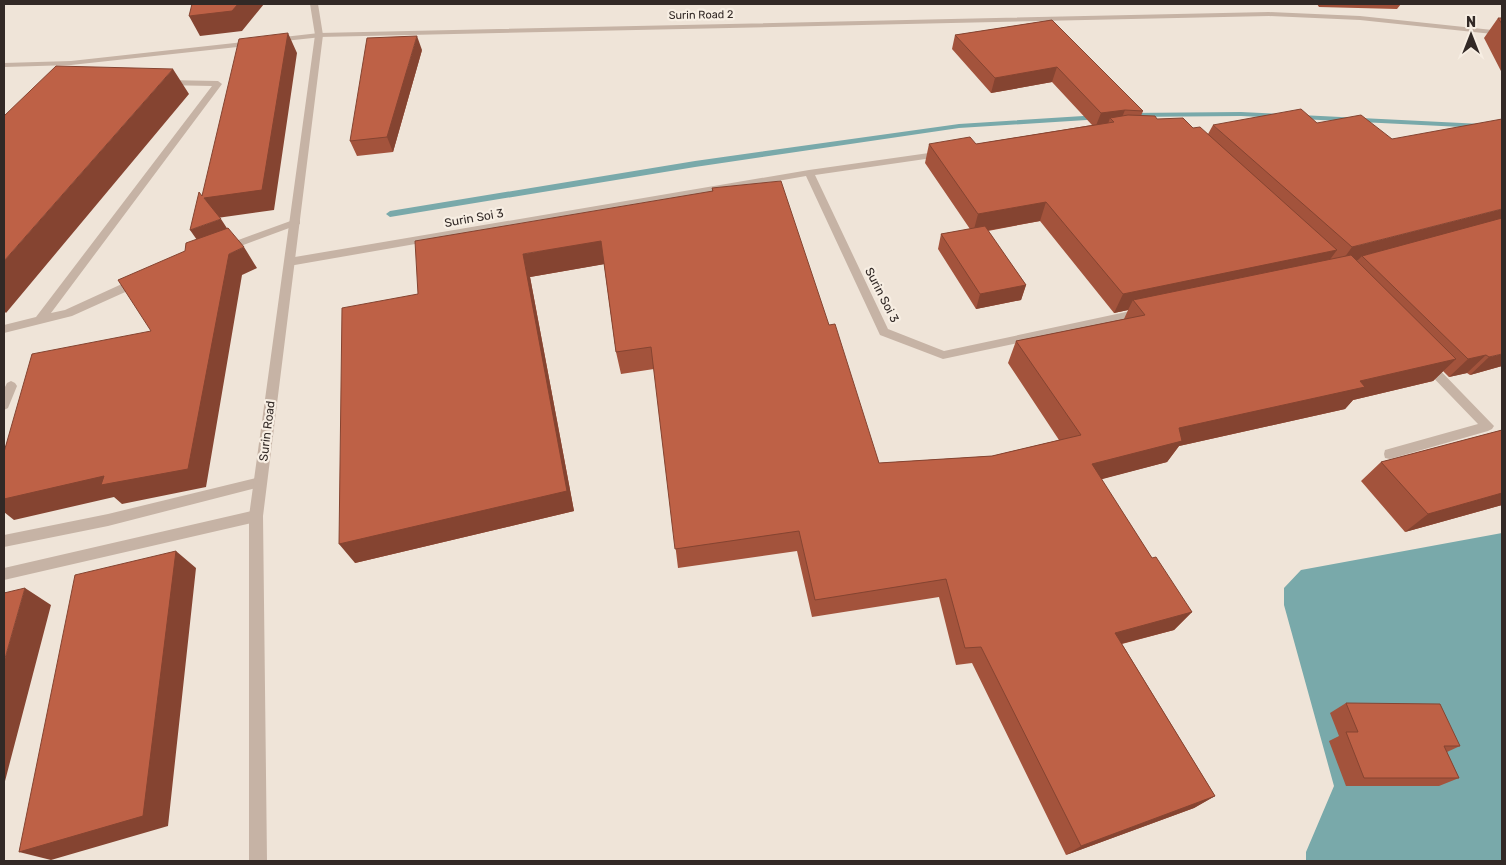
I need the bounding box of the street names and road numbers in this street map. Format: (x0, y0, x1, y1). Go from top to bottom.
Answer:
street label: Surin Road 2 (668, 8, 734, 22)
street label: Surin Soi 3 (443, 206, 505, 230)
street label: Surin Soi 3 (862, 265, 902, 325)
street label: Surin Road (256, 400, 278, 462)

